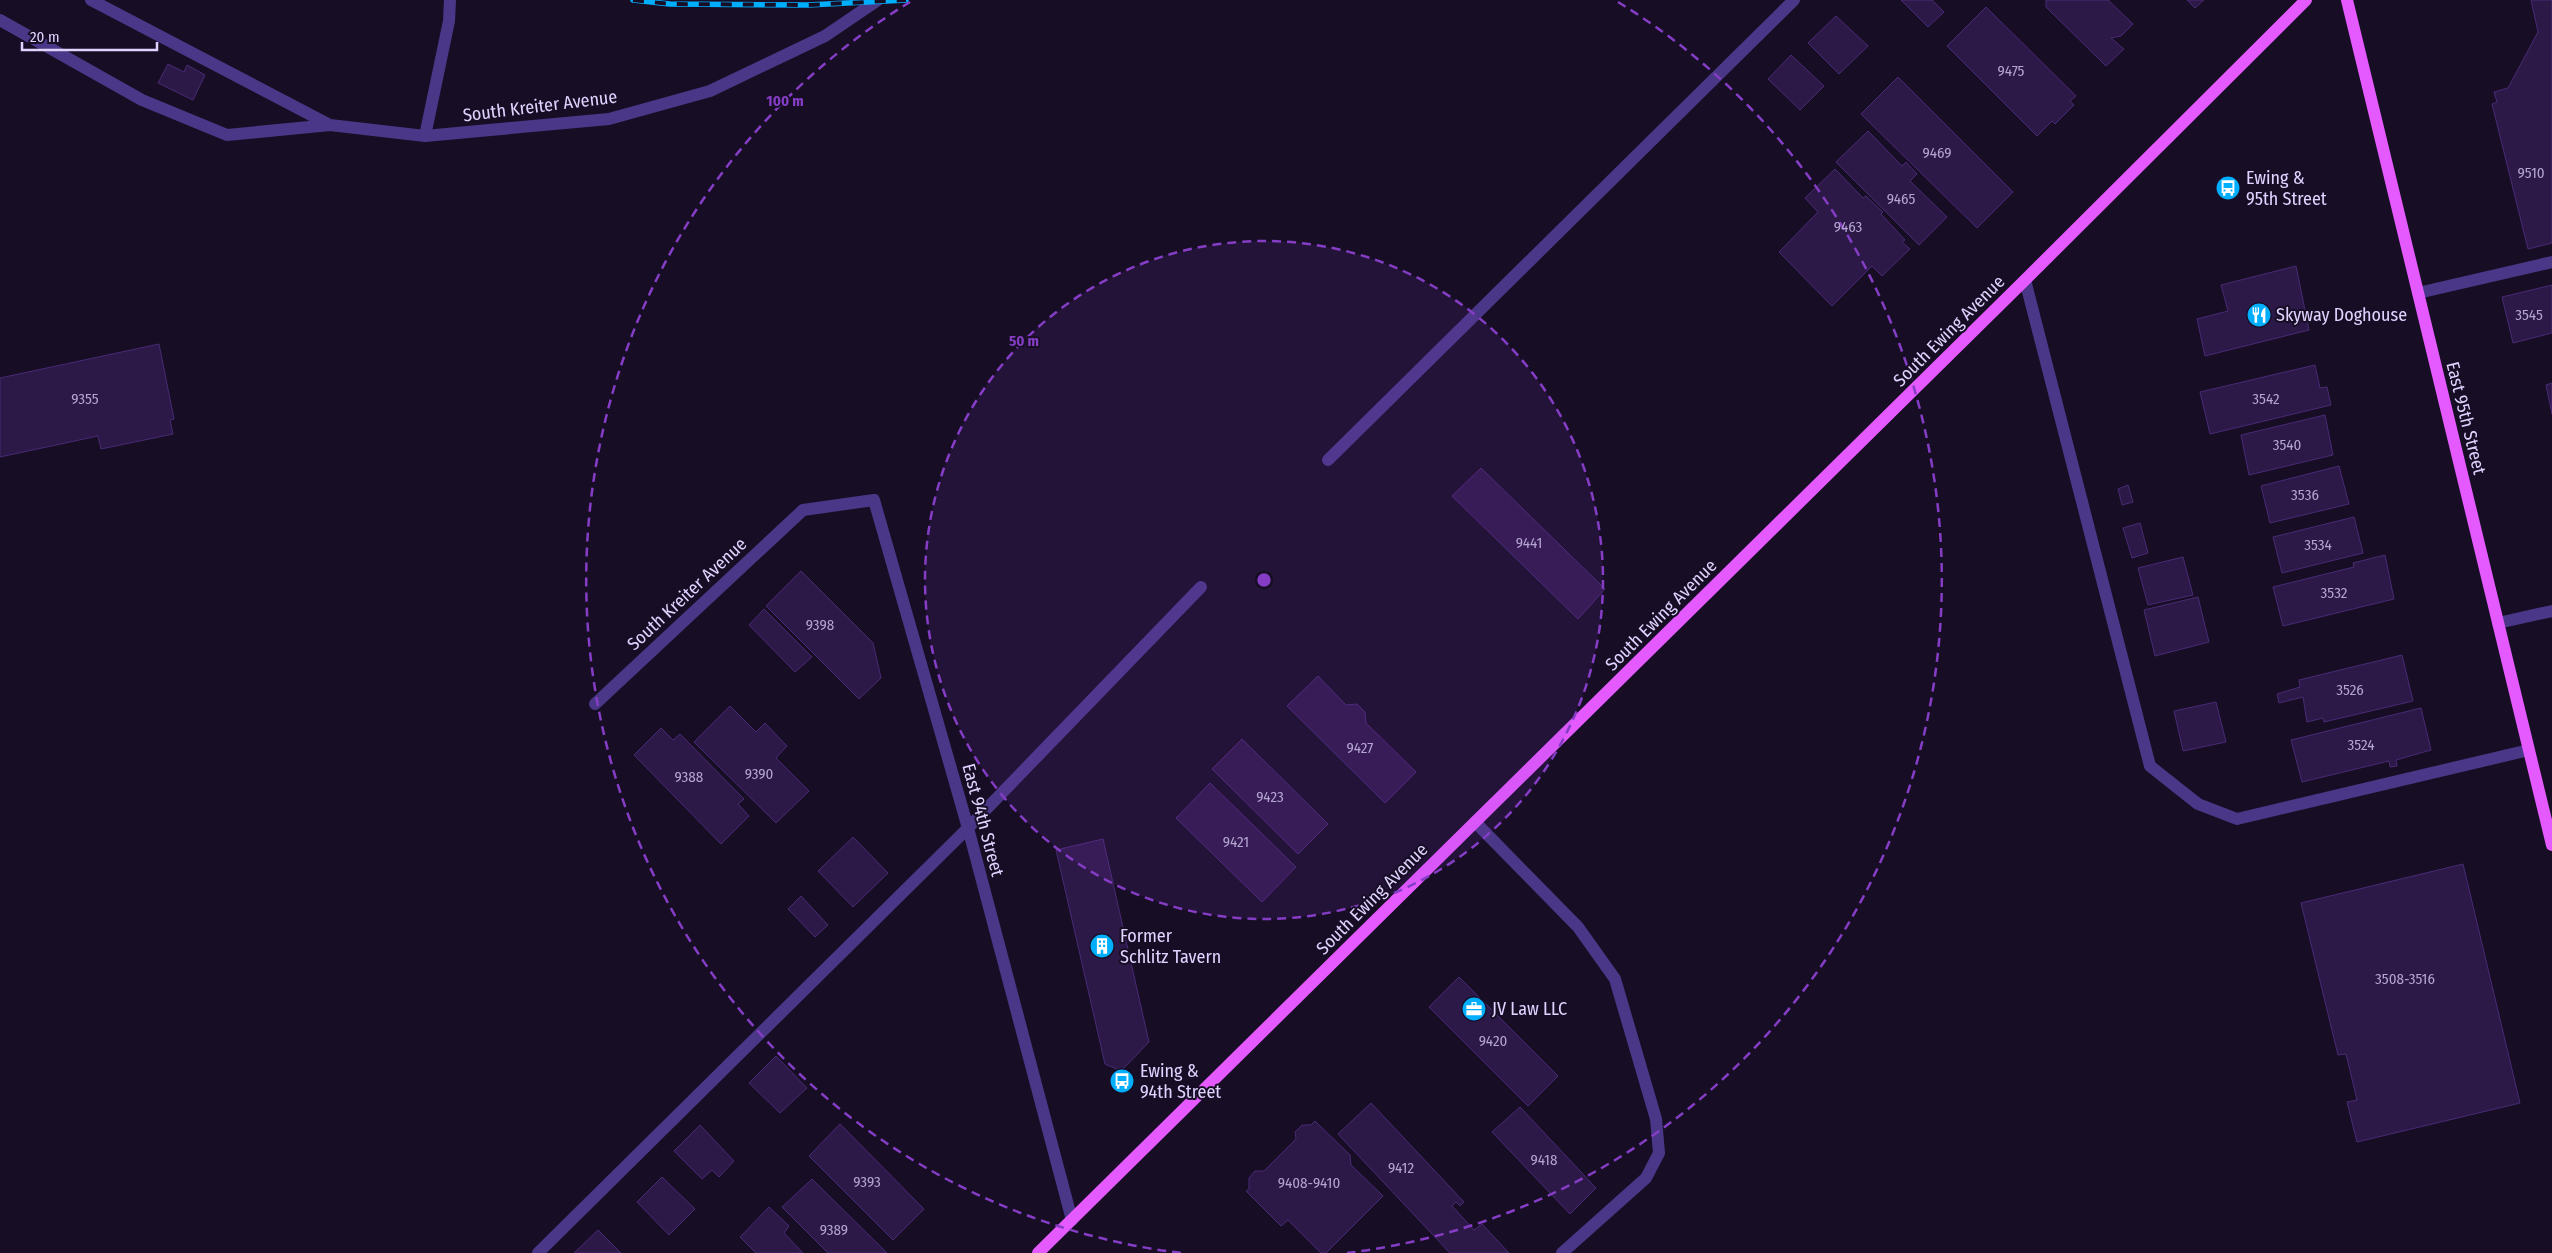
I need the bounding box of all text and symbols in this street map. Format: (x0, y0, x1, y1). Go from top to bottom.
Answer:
scale bar (22, 20, 158, 52)
text: 20 m (30, 28, 60, 46)
house number: 9475 (1998, 62, 2025, 80)
street label: South Kreiter Avenue (462, 86, 618, 126)
text: 100 m (766, 92, 804, 110)
house number: 9469 (1923, 144, 1951, 162)
house number: 9510 (2517, 164, 2545, 182)
place label: Ewing & 95th Street (2246, 167, 2327, 210)
bus stop icon: Ewing & 95th Street (2215, 175, 2241, 201)
house number: 9465 (1887, 190, 1915, 208)
house number: 9463 (1834, 218, 1862, 236)
street label: South Ewing Avenue (1889, 271, 2009, 391)
restaurant icon: Skyway Doghouse (2246, 302, 2272, 328)
place label: Skyway Doghouse (2276, 304, 2407, 326)
house number: 3545 (2515, 306, 2543, 324)
text: 50 m (1009, 332, 1039, 350)
street label: East 95th Street (2441, 359, 2491, 477)
house number: 9355 (71, 390, 99, 408)
house number: 3542 (2252, 390, 2280, 408)
house number: 3540 (2273, 436, 2301, 454)
house number: 3536 (2291, 486, 2319, 504)
street label: South Kreiter Avenue (623, 533, 751, 655)
house number: 9441 (1516, 534, 1542, 552)
house number: 3534 (2304, 536, 2332, 554)
street label: South Ewing Avenue (1601, 555, 1721, 675)
centre of rings (1255, 571, 1273, 589)
house number: 3532 (2321, 584, 2348, 602)
house number: 9398 (806, 616, 834, 634)
house number: 3526 (2336, 681, 2364, 699)
house number: 3524 (2347, 736, 2375, 754)
house number: 9427 (1347, 739, 1373, 757)
street label: East 94th Street (957, 761, 1009, 879)
house number: 9390 (745, 765, 773, 783)
house number: 9388 (675, 768, 703, 786)
house number: 9423 (1256, 788, 1284, 806)
house number: 9421 (1223, 833, 1249, 851)
street label: South Ewing Avenue (1312, 839, 1432, 959)
place label: Former Schlitz Tavern (1120, 925, 1221, 968)
building icon: Former Schlitz Tavern (1089, 933, 1115, 959)
house number: 3508-3516 (2375, 970, 2435, 988)
office icon: JV Law LLC (1461, 996, 1487, 1022)
place label: JV Law LLC (1492, 998, 1567, 1020)
house number: 9420 (1479, 1032, 1507, 1050)
place label: Ewing & 94th Street (1140, 1060, 1221, 1103)
bus stop icon: Ewing & 94th Street (1109, 1068, 1135, 1094)
house number: 9418 (1531, 1151, 1557, 1169)
house number: 9412 (1388, 1159, 1414, 1177)
house number: 9393 (853, 1173, 881, 1191)
house number: 9408-9410 (1278, 1174, 1340, 1192)
house number: 9389 (820, 1221, 848, 1239)

